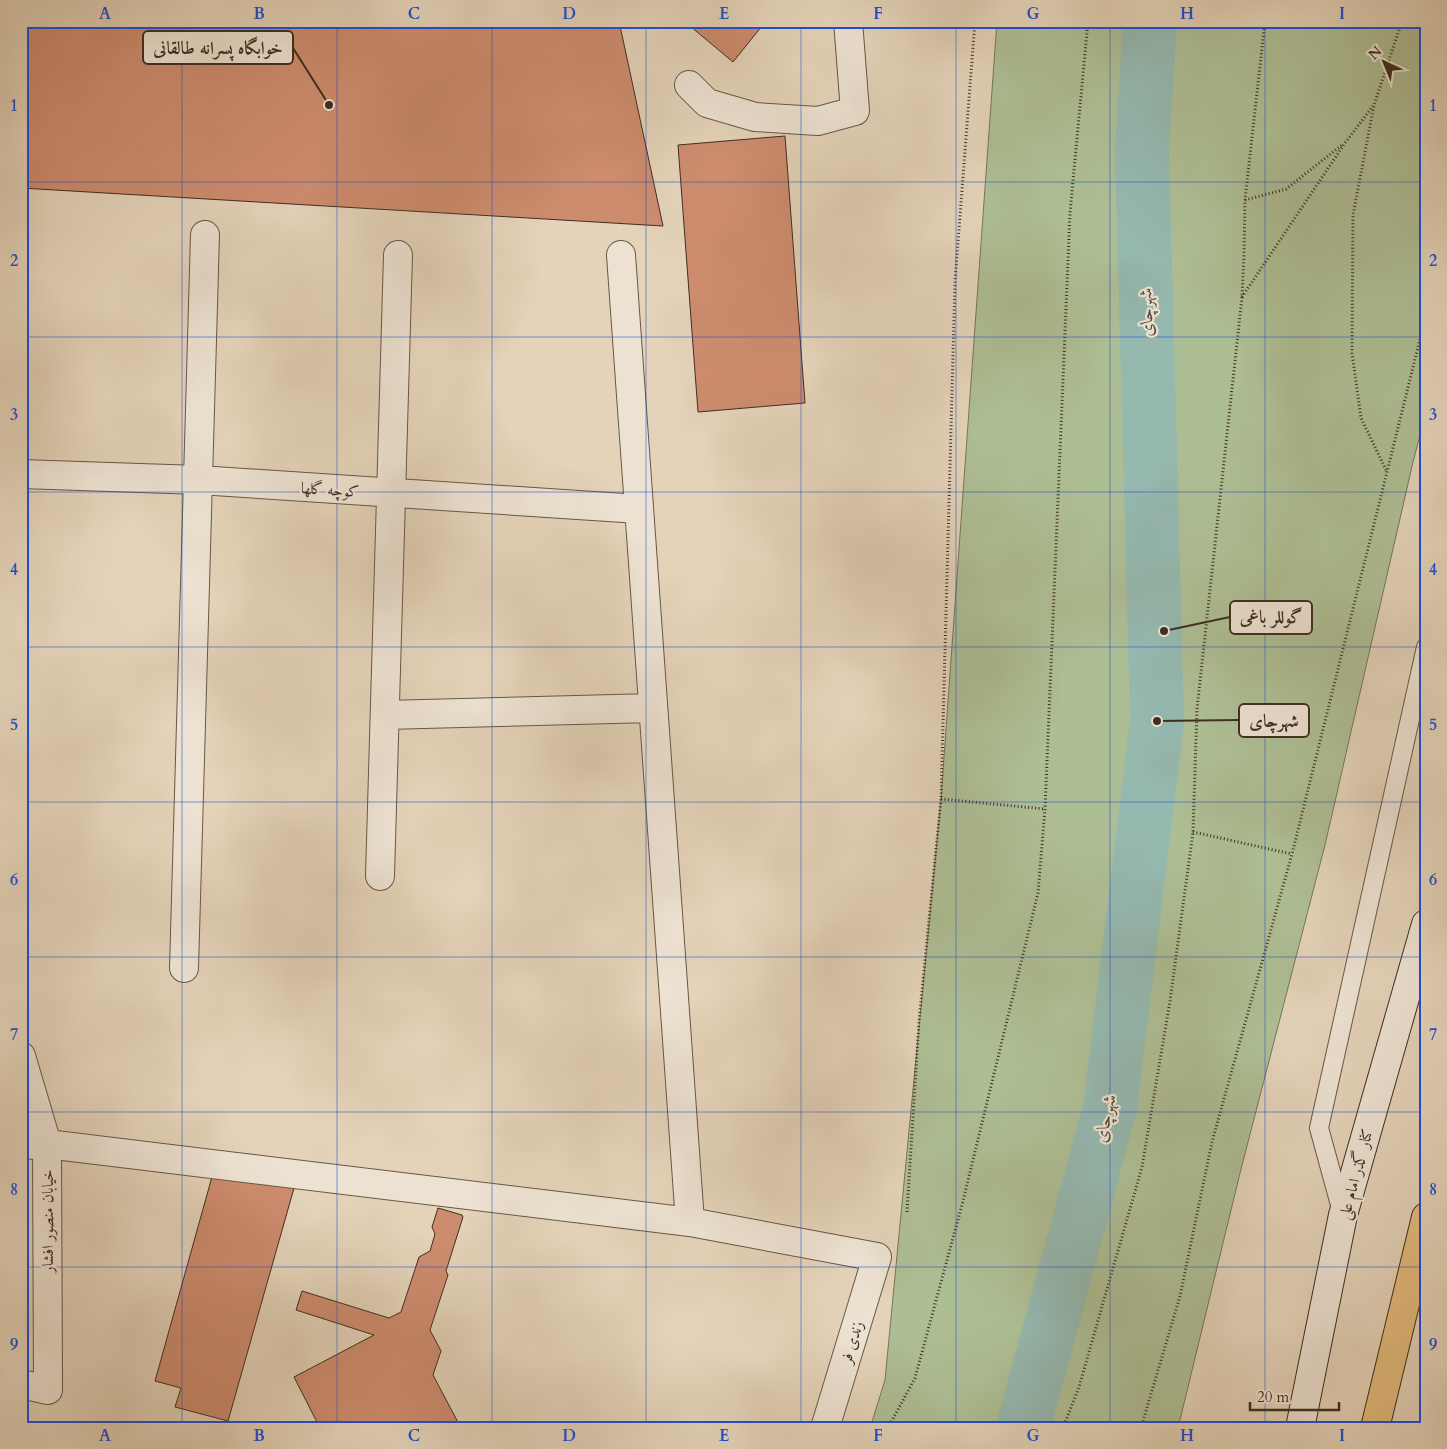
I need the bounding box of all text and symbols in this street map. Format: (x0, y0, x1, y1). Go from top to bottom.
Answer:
text: A (99, 3, 111, 25)
text: B (253, 3, 265, 25)
text: C (408, 3, 420, 25)
text: D (562, 3, 576, 25)
text: E (719, 3, 729, 25)
text: F (873, 3, 883, 25)
text: G (1026, 3, 1040, 25)
text: H (1180, 3, 1194, 25)
text: I (1339, 3, 1345, 25)
callout: خوابگاه پسرانه طالقانی (143, 31, 293, 64)
text: خوابگاه پسرانه طالقانی (152, 36, 283, 62)
north arrow (1360, 38, 1410, 88)
text: N (1364, 42, 1386, 64)
text: 1 (10, 95, 18, 117)
text: 1 (1429, 95, 1437, 117)
text: 2 (10, 250, 18, 272)
text: 2 (1429, 250, 1437, 272)
water label: شهرچای (1133, 287, 1160, 337)
text: 3 (10, 404, 18, 426)
text: 3 (1429, 404, 1437, 426)
street label: کوچه گلها (300, 477, 360, 503)
text: 4 (10, 559, 18, 581)
text: 4 (1429, 559, 1437, 581)
callout: گوللر باغی (1230, 601, 1312, 634)
text: گوللر باغی (1239, 605, 1302, 630)
callout: شهرچای (1239, 704, 1309, 737)
text: شهرچای (1249, 709, 1299, 734)
text: 5 (10, 714, 18, 736)
text: 5 (1429, 714, 1437, 736)
text: 6 (10, 869, 18, 891)
text: 6 (1429, 869, 1437, 891)
text: 7 (10, 1024, 18, 1046)
text: 7 (1429, 1024, 1437, 1046)
water label: شهرچای (1088, 1091, 1123, 1145)
street label: کنار گذر امام علی (1332, 1126, 1382, 1223)
street label: خیابان منصور افشار (37, 1169, 59, 1275)
text: 8 (10, 1179, 18, 1201)
text: 8 (1429, 1179, 1437, 1201)
street label: زندی فر (834, 1318, 869, 1368)
text: 9 (10, 1334, 18, 1356)
text: 9 (1429, 1334, 1437, 1356)
scale bar (1250, 1379, 1338, 1411)
text: 20 m (1257, 1387, 1289, 1407)
text: A (99, 1425, 111, 1447)
text: B (253, 1425, 265, 1447)
text: C (408, 1425, 420, 1447)
text: D (562, 1425, 576, 1447)
text: E (719, 1425, 729, 1447)
text: F (873, 1425, 883, 1447)
text: G (1026, 1425, 1040, 1447)
text: H (1180, 1425, 1194, 1447)
text: I (1339, 1425, 1345, 1447)

